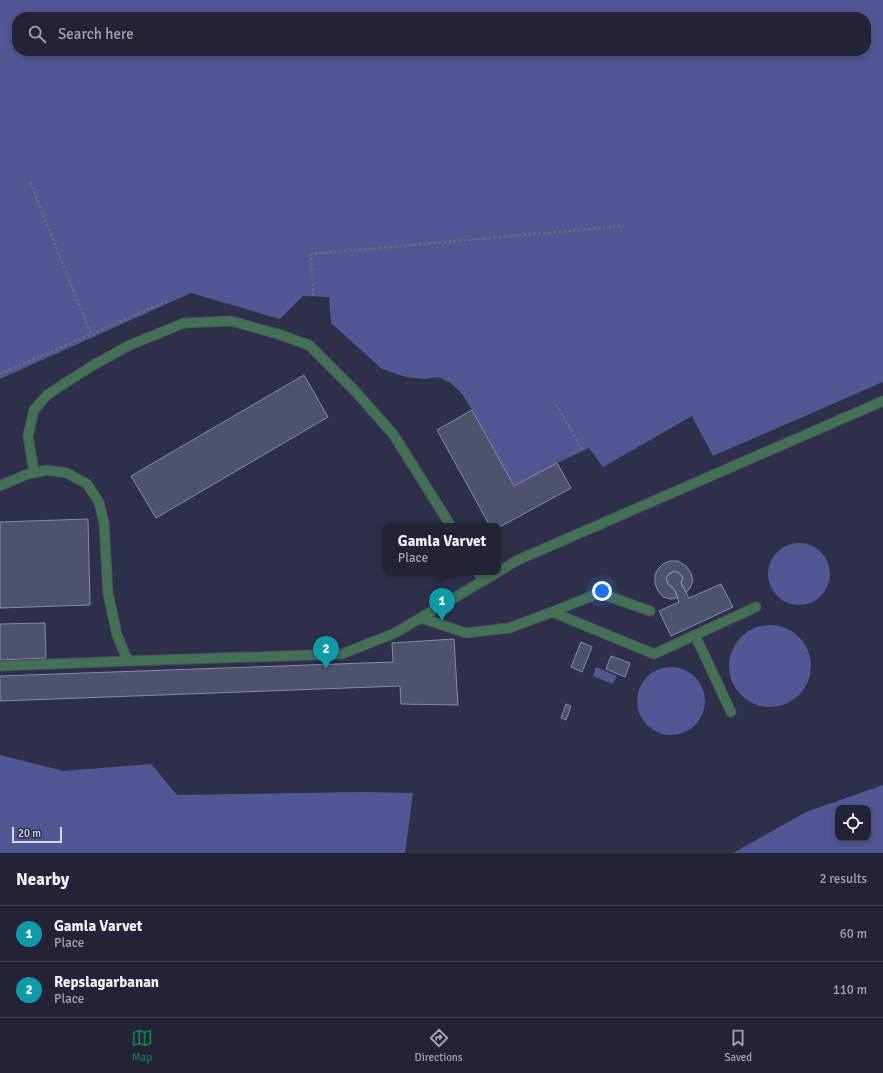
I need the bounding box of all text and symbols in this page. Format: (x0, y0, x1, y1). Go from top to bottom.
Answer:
search box (12, 12, 871, 56)
icon: search (26, 23, 48, 45)
text: Search here (58, 25, 134, 43)
popup (383, 523, 501, 575)
text: Gamla Varvet (398, 532, 486, 550)
text: Place (398, 550, 428, 566)
your location (592, 581, 612, 601)
pin: 1 (429, 588, 455, 621)
pin: 2 (313, 636, 339, 669)
map controls (835, 805, 871, 841)
button: locate (835, 805, 871, 841)
scale bar (12, 825, 62, 844)
text: 20 m (18, 827, 41, 840)
text: Nearby (16, 869, 69, 890)
text: 2 results (819, 871, 867, 887)
text: Gamla Varvet (54, 917, 142, 935)
text: 1 (25, 926, 33, 942)
text: 60 m (840, 926, 867, 942)
text: Place (54, 935, 84, 951)
text: Repslagarbanan (54, 973, 159, 991)
text: 2 (25, 982, 33, 998)
text: 110 m (833, 982, 867, 998)
text: Place (54, 991, 84, 1007)
tab: Map (131, 1027, 153, 1064)
tab: Directions (415, 1027, 463, 1064)
tab: Saved (724, 1027, 752, 1064)

